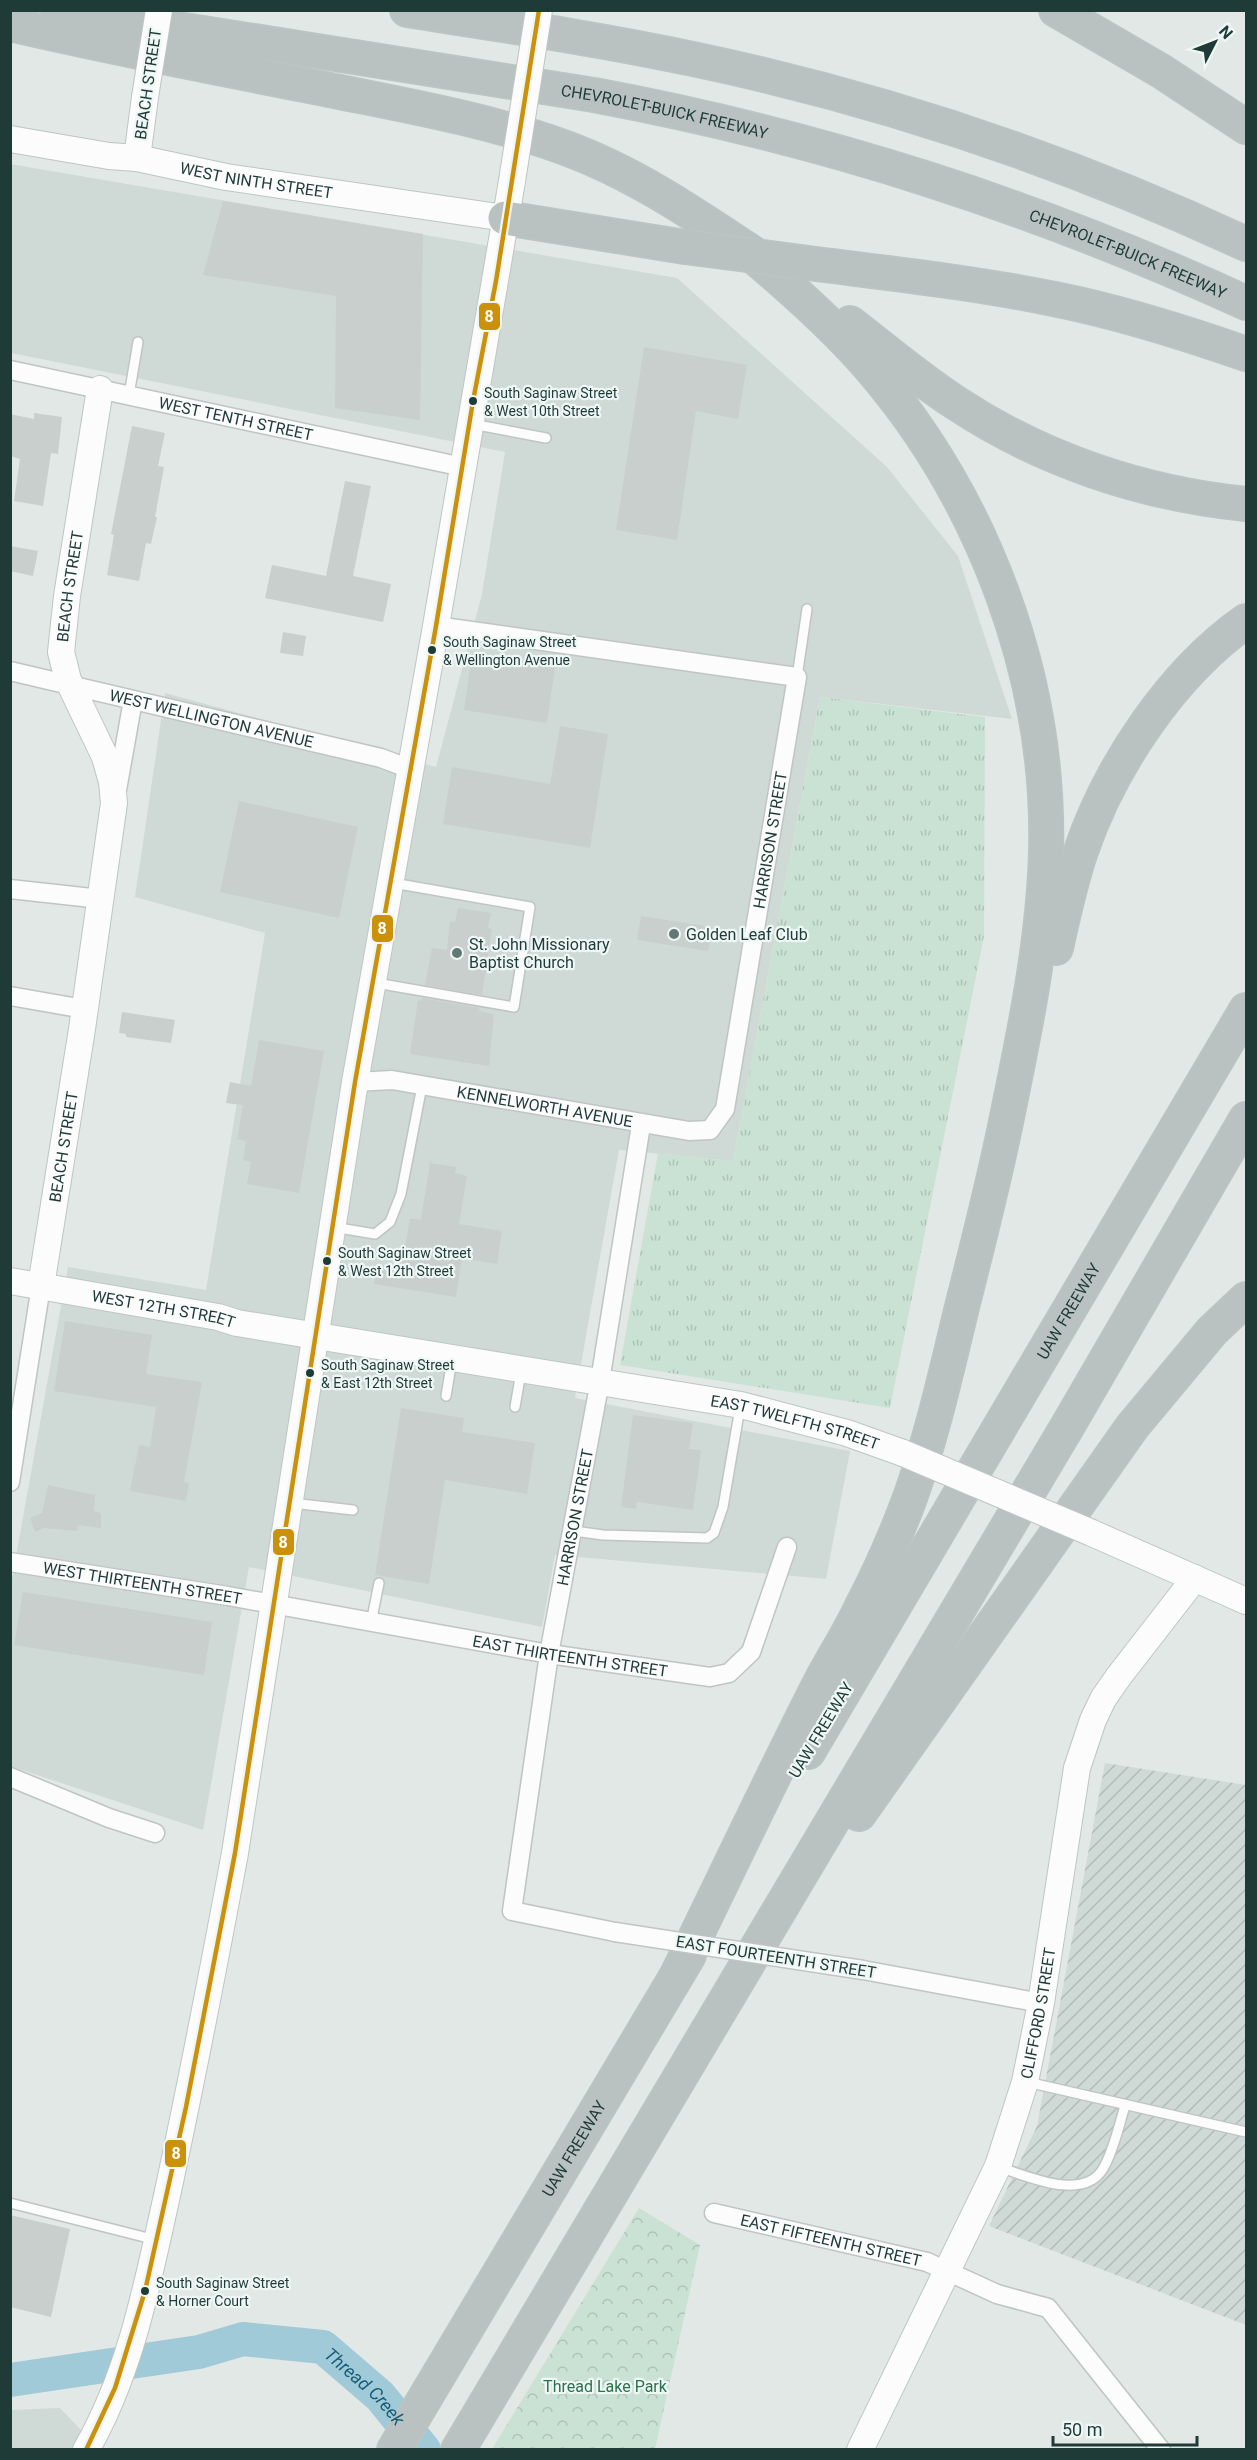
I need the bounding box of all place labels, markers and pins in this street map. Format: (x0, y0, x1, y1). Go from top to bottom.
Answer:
place label: South Saginaw Street & West 10th Street (484, 385, 618, 419)
marker: South Saginaw Street & West 10th Street (467, 395, 479, 407)
place label: South Saginaw Street & Wellington Avenue (443, 634, 577, 668)
marker: South Saginaw Street & Wellington Avenue (426, 644, 438, 656)
place label: Golden Leaf Club (686, 925, 808, 944)
marker: Golden Leaf Club (667, 927, 681, 941)
place label: St. John Missionary Baptist Church (469, 935, 610, 972)
marker: St. John Missionary Baptist Church (450, 946, 464, 960)
place label: South Saginaw Street & West 12th Street (338, 1245, 472, 1279)
marker: South Saginaw Street & West 12th Street (321, 1255, 333, 1267)
place label: South Saginaw Street & East 12th Street (321, 1357, 455, 1391)
marker: South Saginaw Street & East 12th Street (304, 1367, 316, 1379)
place label: South Saginaw Street & Horner Court (156, 2275, 290, 2309)
marker: South Saginaw Street & Horner Court (139, 2285, 151, 2297)

